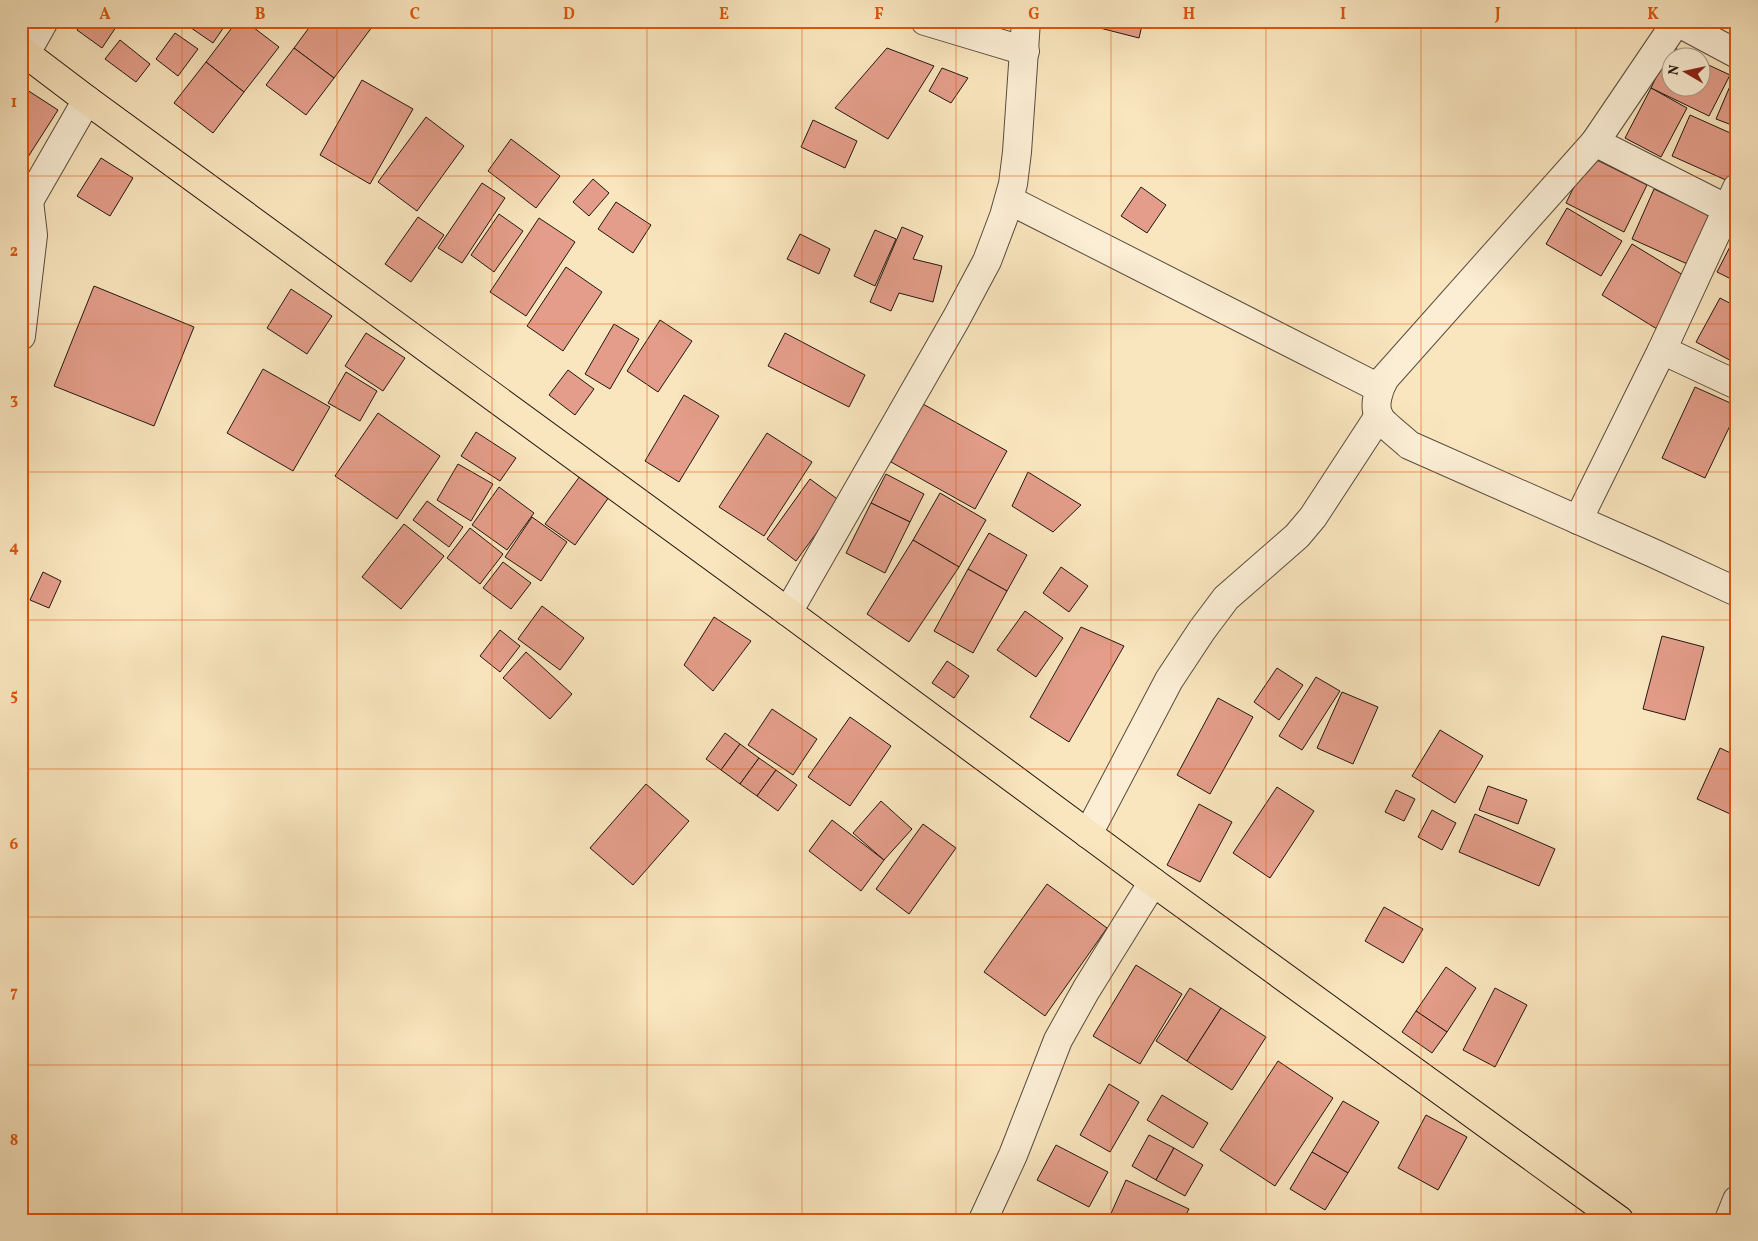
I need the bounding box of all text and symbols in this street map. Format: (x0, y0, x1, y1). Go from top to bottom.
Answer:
text: A (99, 4, 111, 26)
text: B (255, 4, 266, 26)
text: C (410, 4, 420, 26)
text: D (563, 4, 575, 26)
text: E (719, 4, 729, 26)
text: F (874, 4, 884, 26)
text: G (1028, 4, 1040, 26)
text: H (1183, 4, 1195, 26)
text: I (1340, 4, 1346, 26)
text: J (1494, 4, 1501, 26)
text: K (1647, 4, 1659, 26)
north arrow (1660, 48, 1710, 98)
text: N (1664, 64, 1685, 77)
text: 1 (11, 92, 17, 114)
text: 2 (10, 241, 18, 263)
text: 3 (10, 389, 18, 411)
text: 4 (9, 537, 19, 559)
text: 5 (10, 685, 18, 707)
text: 6 (10, 834, 19, 856)
text: 7 (10, 982, 18, 1004)
text: 8 (10, 1130, 18, 1152)

